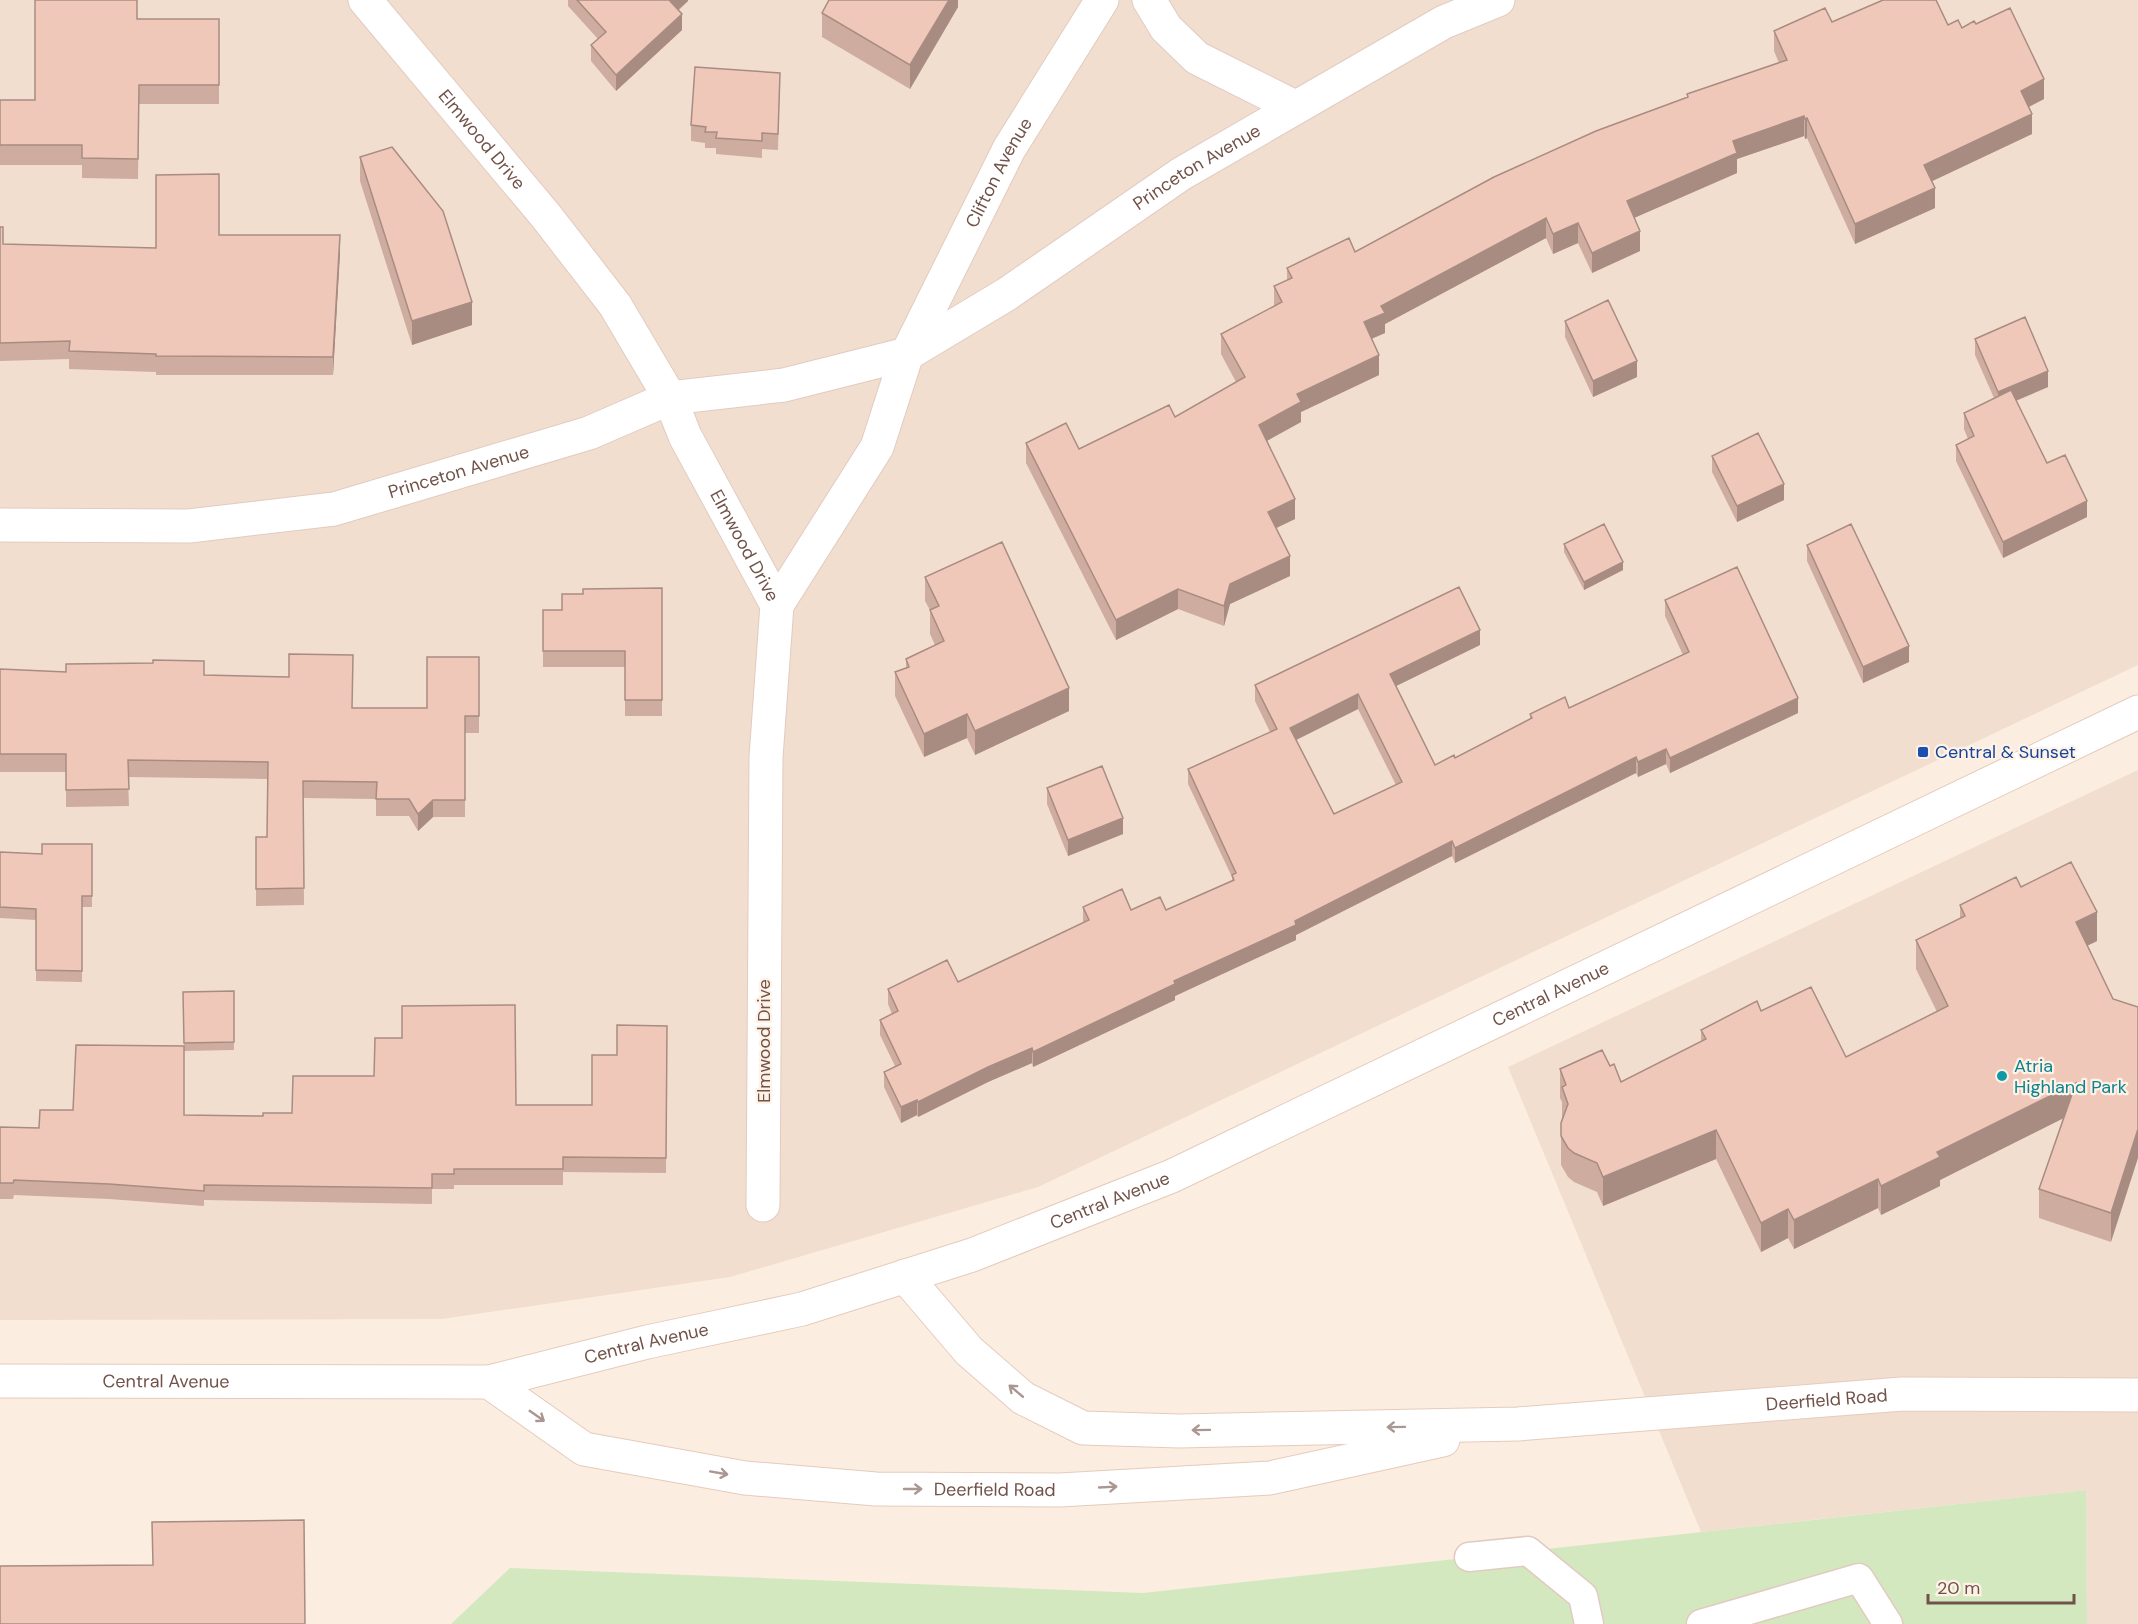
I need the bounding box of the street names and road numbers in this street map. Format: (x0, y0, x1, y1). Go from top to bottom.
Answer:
street label: Elmwood Drive (433, 84, 531, 195)
street label: Clifton Avenue (960, 113, 1038, 232)
street label: Princeton Avenue (1128, 119, 1265, 216)
street label: Princeton Avenue (385, 440, 532, 504)
street label: Elmwood Drive (704, 485, 785, 606)
street label: Central Avenue (1488, 956, 1613, 1032)
street label: Elmwood Drive (752, 979, 776, 1103)
street label: Central Avenue (1046, 1166, 1173, 1235)
street label: Central Avenue (582, 1317, 711, 1369)
street label: Central Avenue (102, 1369, 230, 1393)
street label: Deerfield Road (1765, 1383, 1888, 1417)
street label: Deerfield Road (934, 1477, 1056, 1502)

